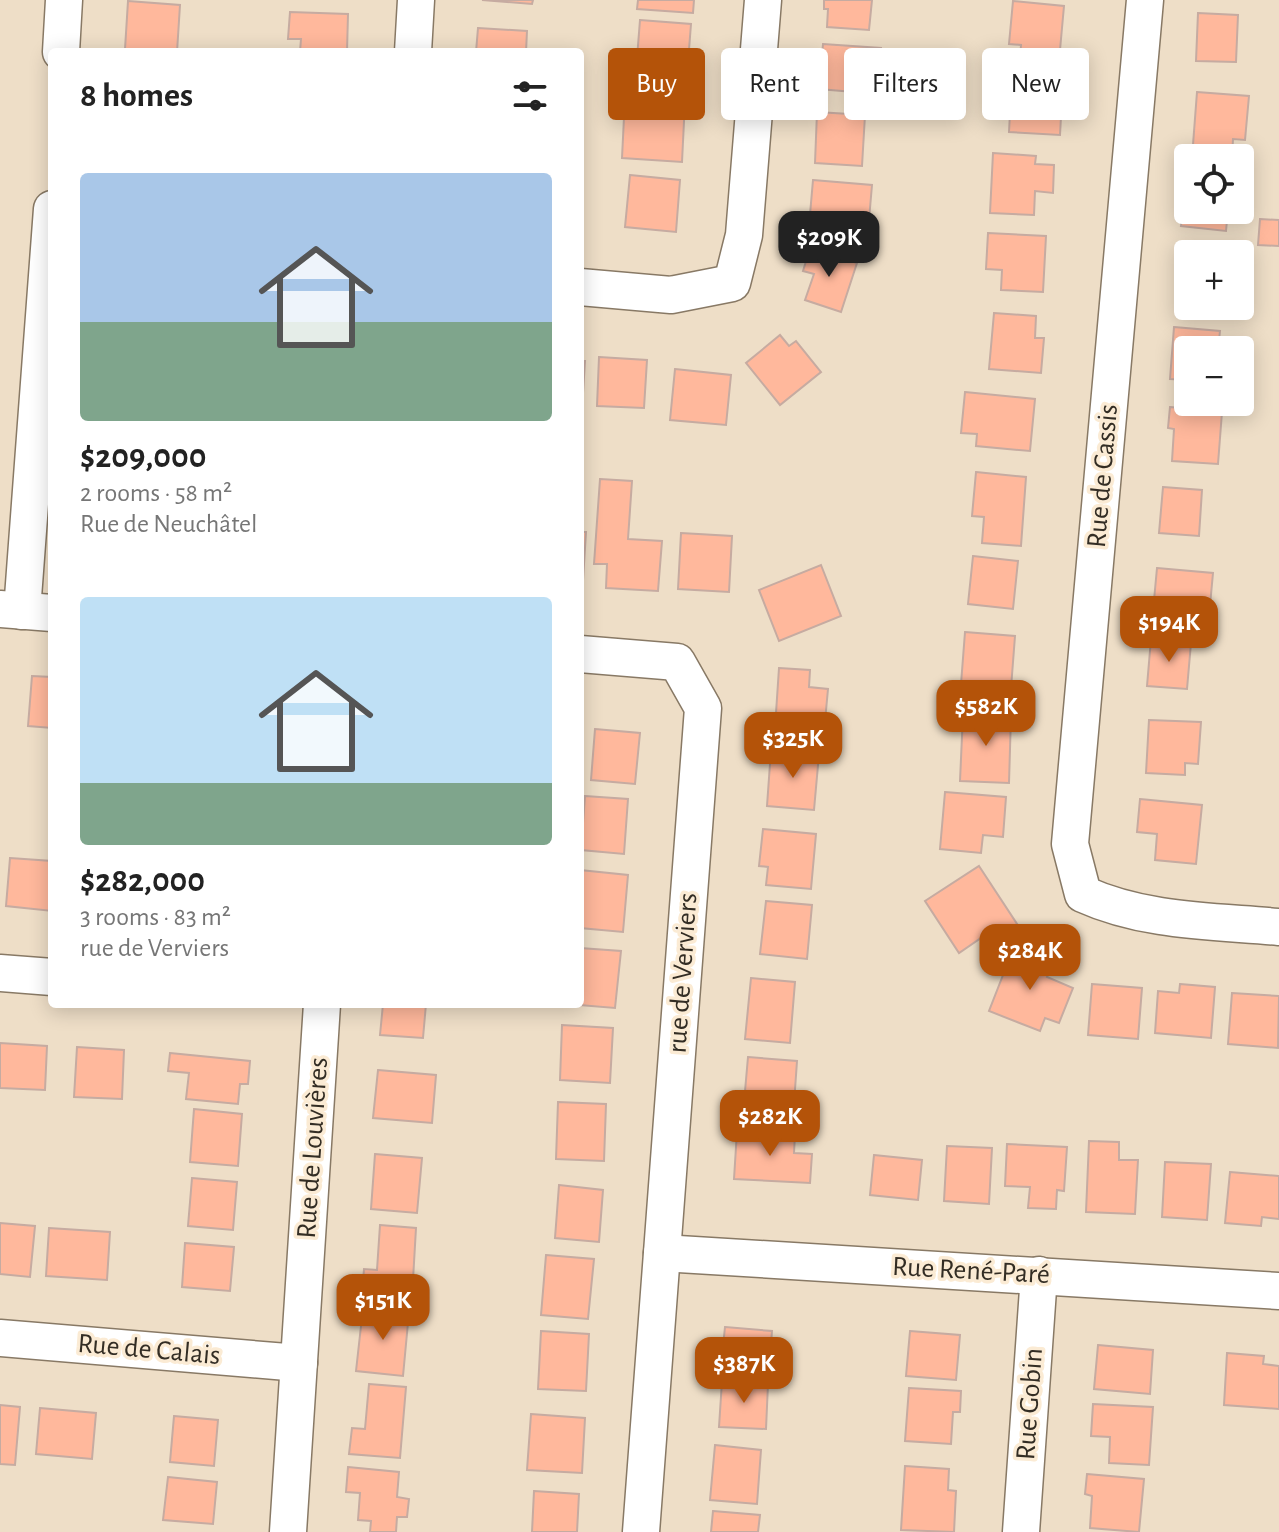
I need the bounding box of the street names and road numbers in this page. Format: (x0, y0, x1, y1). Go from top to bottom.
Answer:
street label: Rue de Cassis (1083, 403, 1123, 549)
street label: rue de Verviers (663, 892, 703, 1054)
street label: Rue de Louvières (293, 1056, 333, 1240)
street label: Rue René-Paré (892, 1253, 1050, 1289)
street label: Rue de Calais (76, 1330, 222, 1370)
street label: Rue Gobin (1012, 1347, 1048, 1461)

